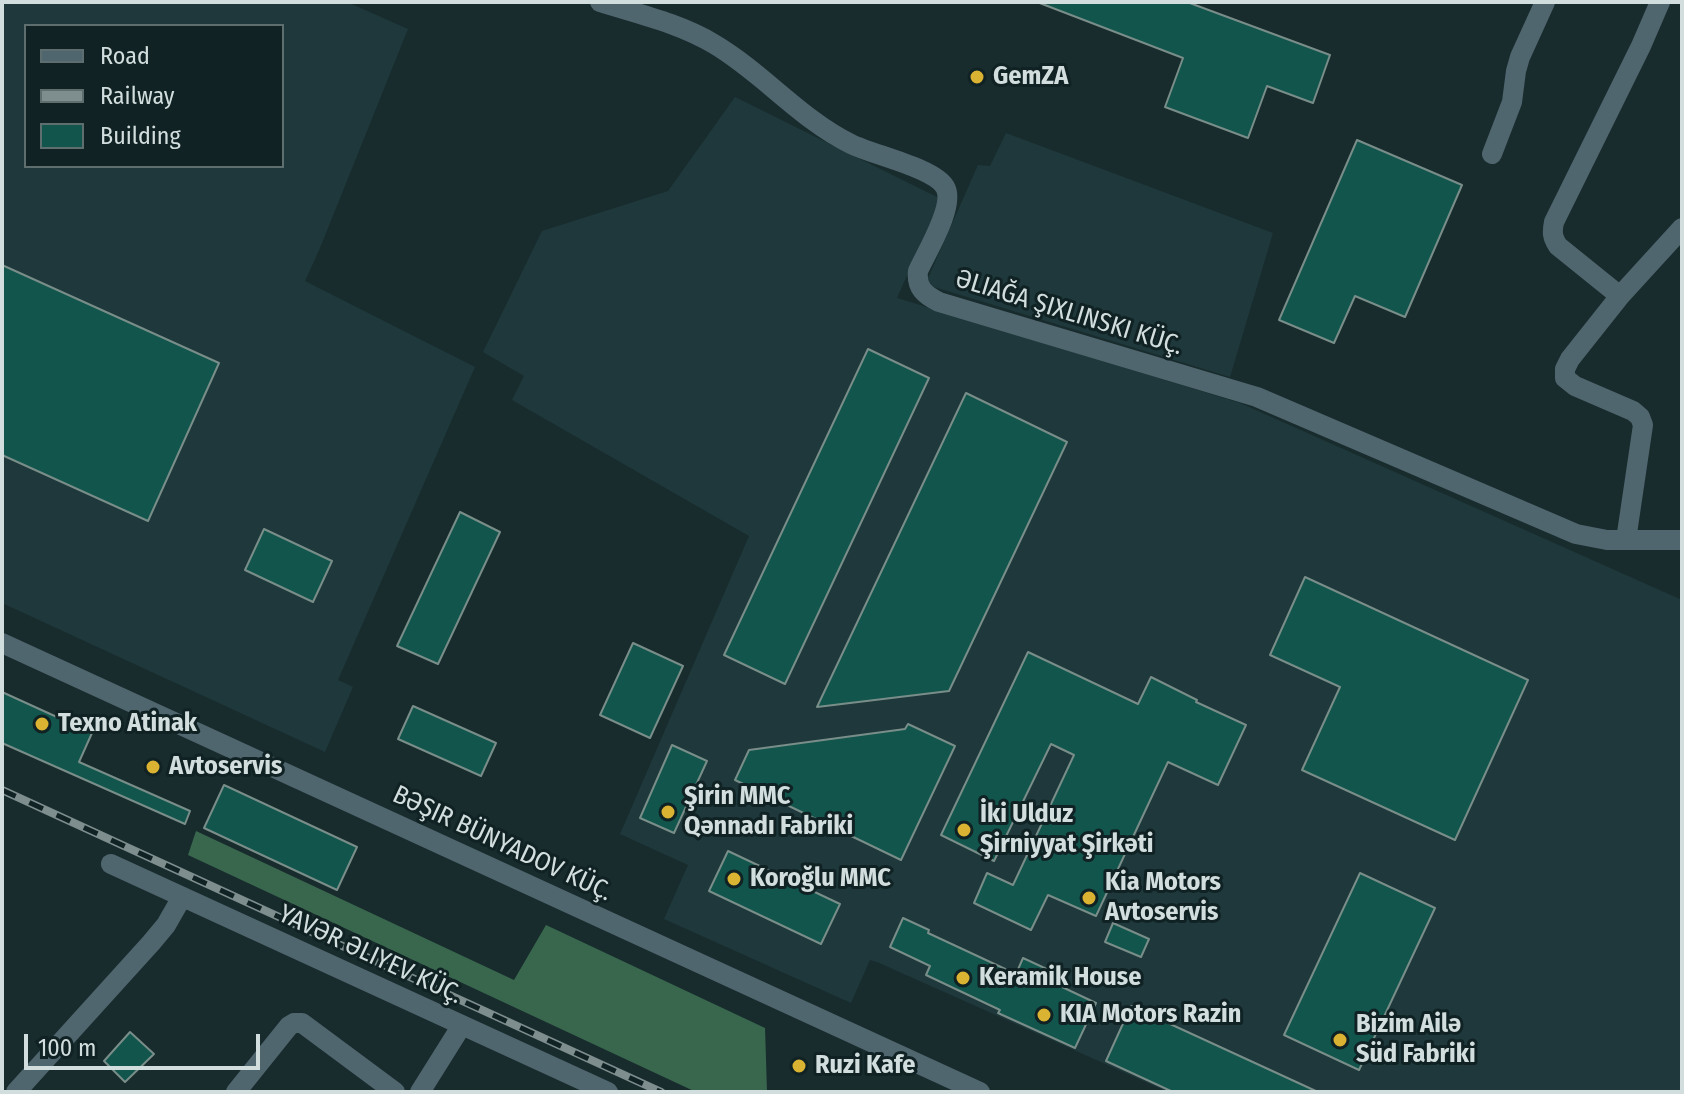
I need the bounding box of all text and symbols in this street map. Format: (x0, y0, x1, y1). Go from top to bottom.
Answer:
legend (24, 24, 284, 168)
text: Road (100, 42, 150, 70)
place label: GemZA (993, 61, 1068, 93)
marker: GemZA (968, 68, 986, 86)
text: Railway (100, 82, 175, 110)
text: Building (100, 122, 181, 150)
street label: ƏLIAĞA ŞIXLINSKI KÜÇ. (952, 264, 1186, 362)
place label: Texno Atinak (58, 708, 197, 740)
marker: Texno Atinak (33, 715, 51, 733)
place label: Avtoservis (169, 751, 282, 783)
marker: Avtoservis (144, 758, 162, 776)
street label: BƏŞIR BÜNYADOV KÜÇ. (387, 780, 617, 908)
place label: Şirin MMC Qənnadı Fabriki (684, 781, 853, 842)
place label: İki Ulduz Şirniyyat Şirkəti (980, 799, 1154, 860)
marker: Şirin MMC Qənnadı Fabriki (659, 803, 677, 821)
marker: İki Ulduz Şirniyyat Şirkəti (955, 821, 973, 839)
place label: Koroğlu MMC (750, 863, 891, 895)
place label: Kia Motors Avtoservis (1105, 867, 1221, 928)
marker: Koroğlu MMC (725, 870, 743, 888)
marker: Kia Motors Avtoservis (1080, 889, 1098, 907)
street label: YAVƏR ƏLIYEV KÜÇ. (273, 899, 467, 1011)
place label: Keramik House (979, 962, 1141, 994)
marker: Keramik House (954, 969, 972, 987)
place label: KIA Motors Razin (1060, 999, 1241, 1031)
marker: KIA Motors Razin (1035, 1006, 1053, 1024)
place label: Bizim Ailə Süd Fabriki (1356, 1009, 1476, 1070)
scale bar (28, 1018, 264, 1068)
marker: Bizim Ailə Süd Fabriki (1331, 1031, 1349, 1049)
text: 100 m (38, 1034, 96, 1062)
place label: Ruzi Kafe (815, 1050, 915, 1082)
marker: Ruzi Kafe (790, 1057, 808, 1075)

